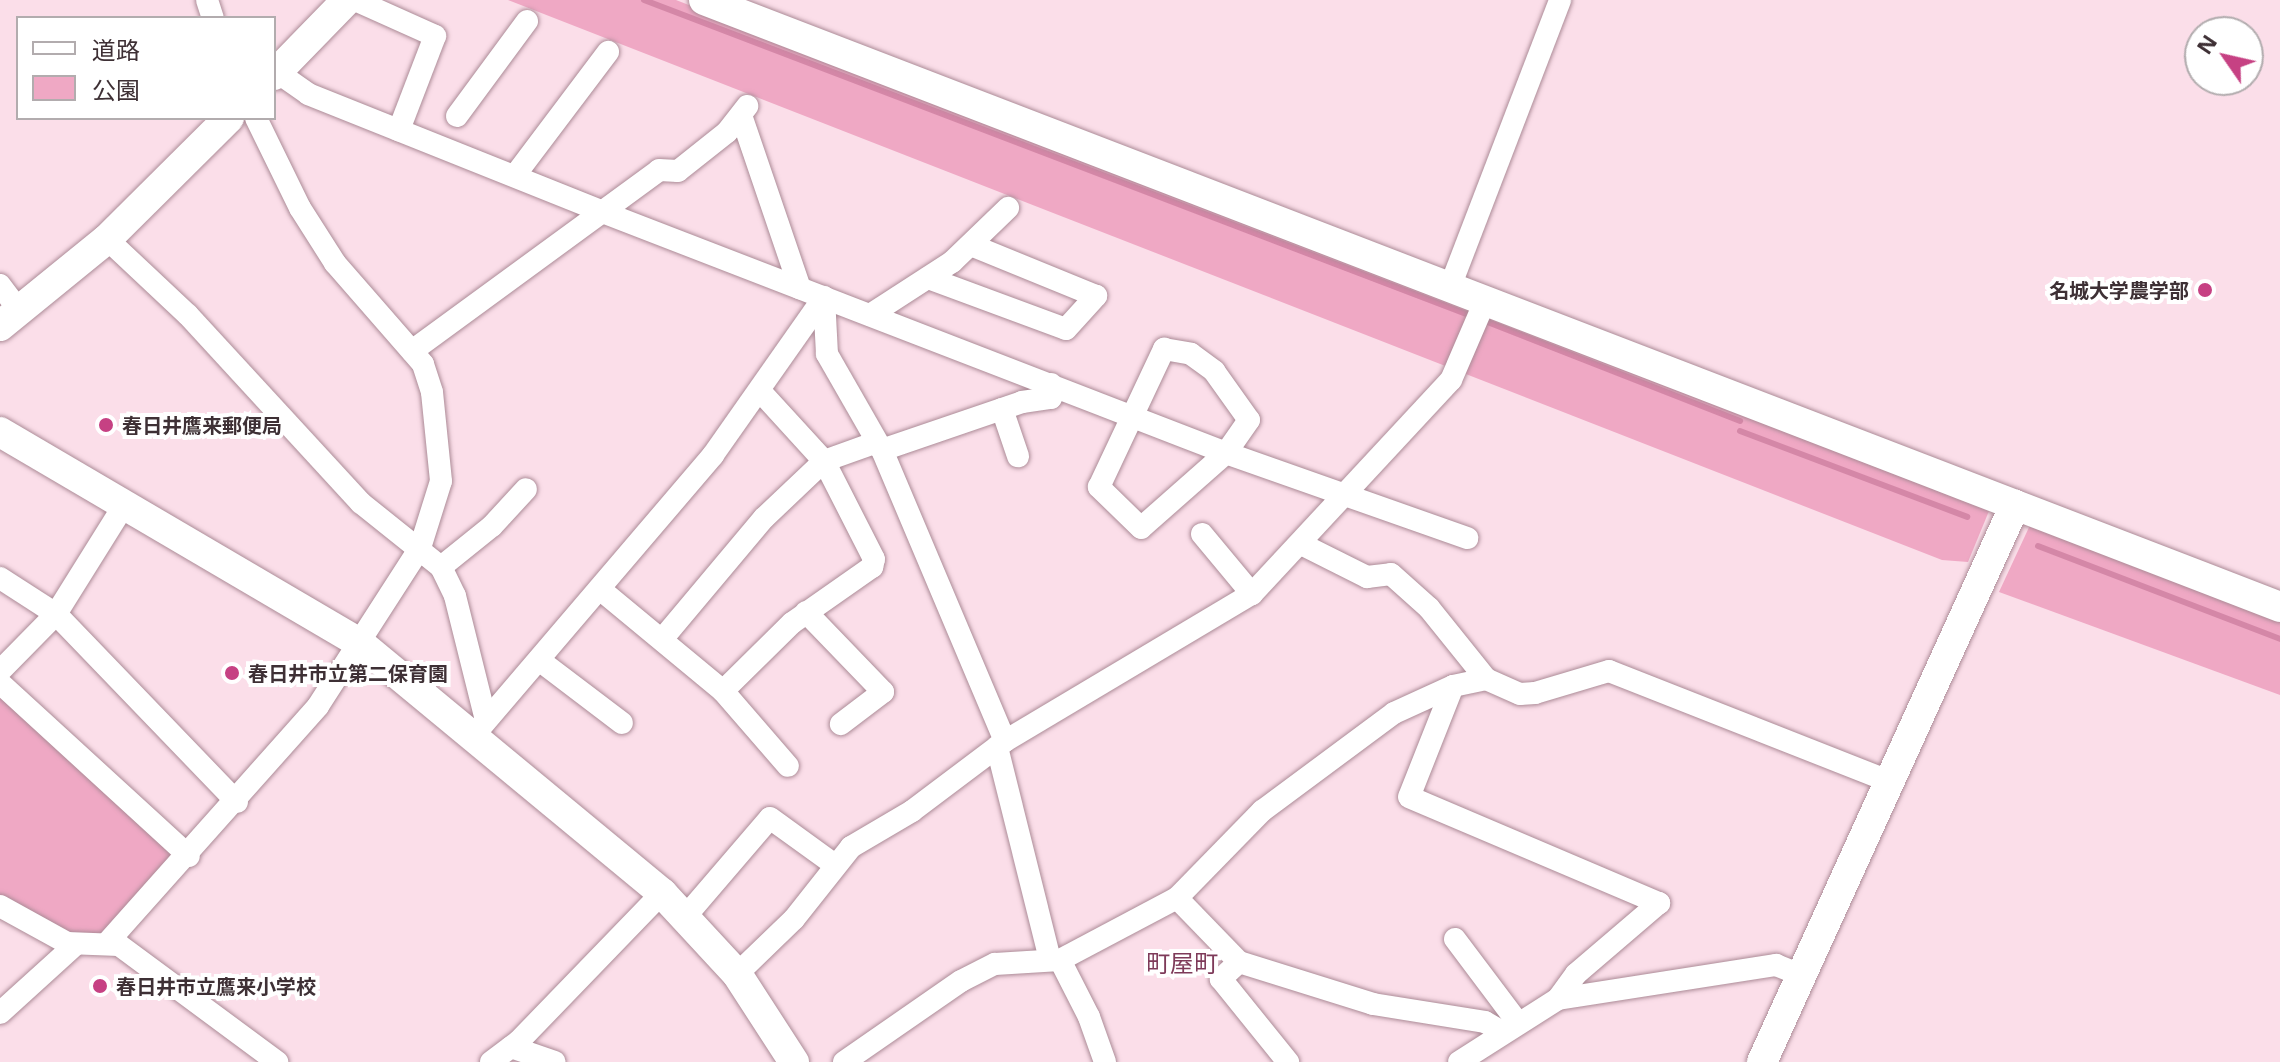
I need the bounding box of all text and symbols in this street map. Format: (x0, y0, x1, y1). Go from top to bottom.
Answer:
legend (16, 16, 276, 120)
north arrow (2184, 16, 2264, 96)
text: N (2188, 28, 2223, 60)
text: 道路 (92, 33, 140, 66)
text: 公園 (92, 73, 140, 106)
place label: 名城大学農学部 (2049, 278, 2189, 302)
marker: 名城大学農学部 (2196, 281, 2214, 299)
place label: 春日井鷹来郵便局 (122, 413, 282, 437)
marker: 春日井鷹来郵便局 (97, 416, 115, 434)
place label: 春日井市立第二保育園 (248, 661, 448, 685)
marker: 春日井市立第二保育園 (223, 664, 241, 682)
district label: 町屋町 (1146, 949, 1218, 977)
place label: 春日井市立鷹来小学校 (116, 974, 316, 998)
marker: 春日井市立鷹来小学校 (91, 977, 109, 995)

